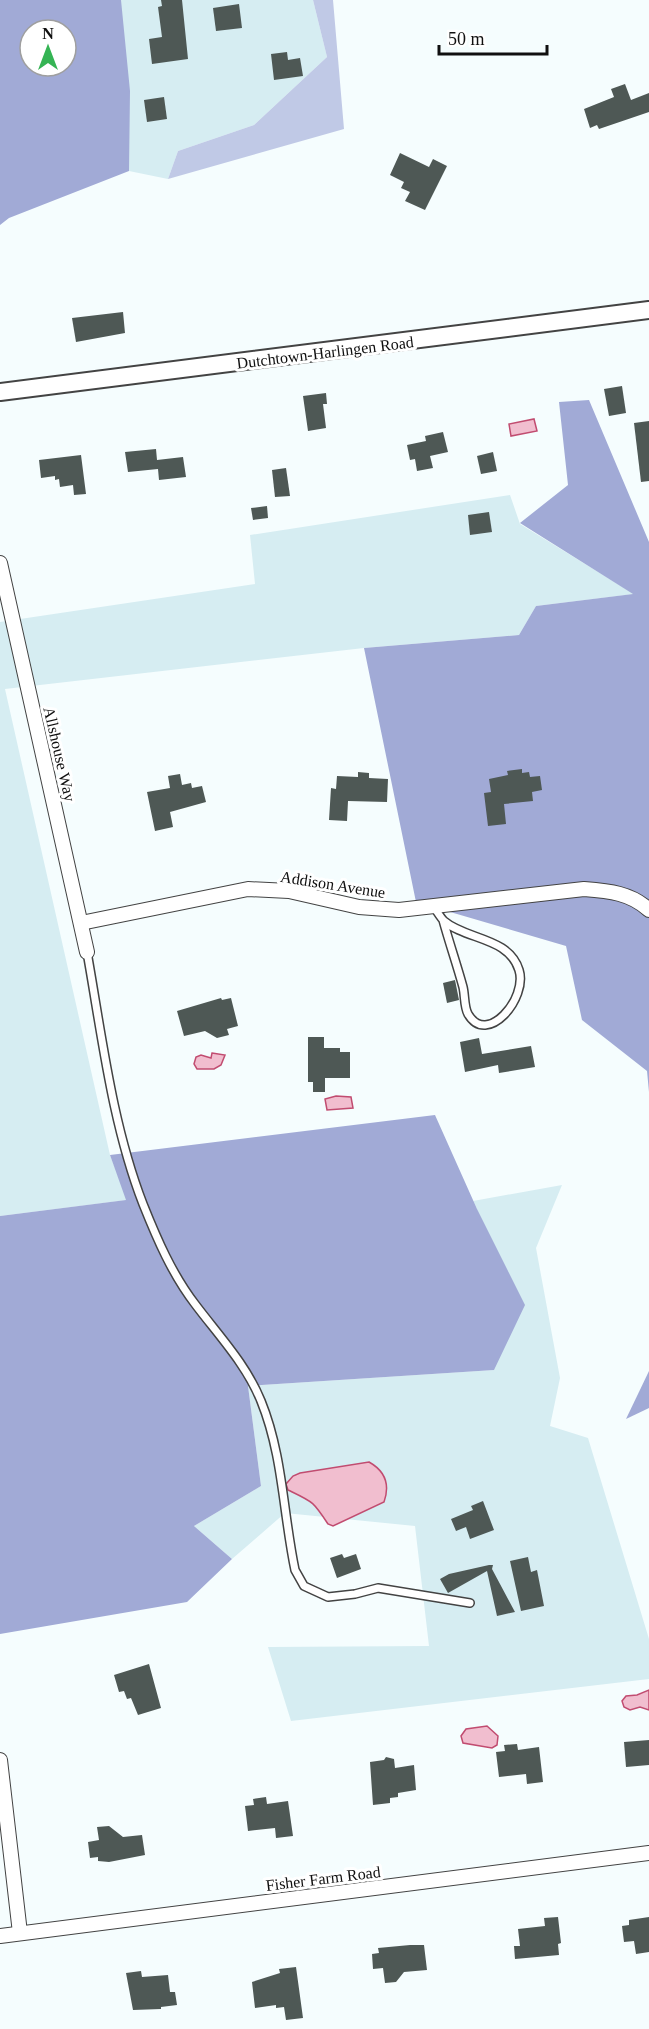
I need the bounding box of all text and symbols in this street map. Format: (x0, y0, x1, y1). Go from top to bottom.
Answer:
north arrow (18, 18, 78, 78)
scale bar (439, 18, 547, 56)
text: N (42, 25, 54, 42)
text: 50 m (448, 29, 485, 49)
street label: Dutchtown-Harlingen Road (236, 333, 415, 373)
street label: Allshouse Way (39, 705, 79, 803)
street label: Addison Avenue (279, 868, 387, 901)
street label: Fisher Farm Road (265, 1863, 381, 1894)

